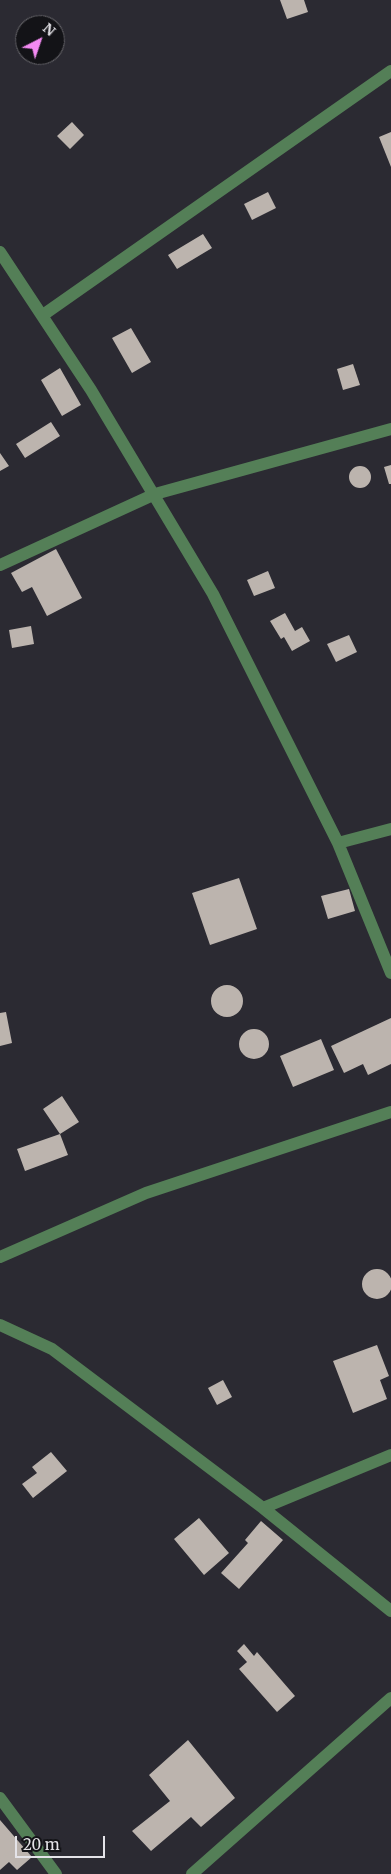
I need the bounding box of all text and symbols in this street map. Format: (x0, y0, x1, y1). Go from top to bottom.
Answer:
north arrow (15, 15, 65, 65)
text: N (39, 19, 59, 40)
scale bar (18, 1826, 108, 1858)
text: 20 m (23, 1835, 60, 1854)

